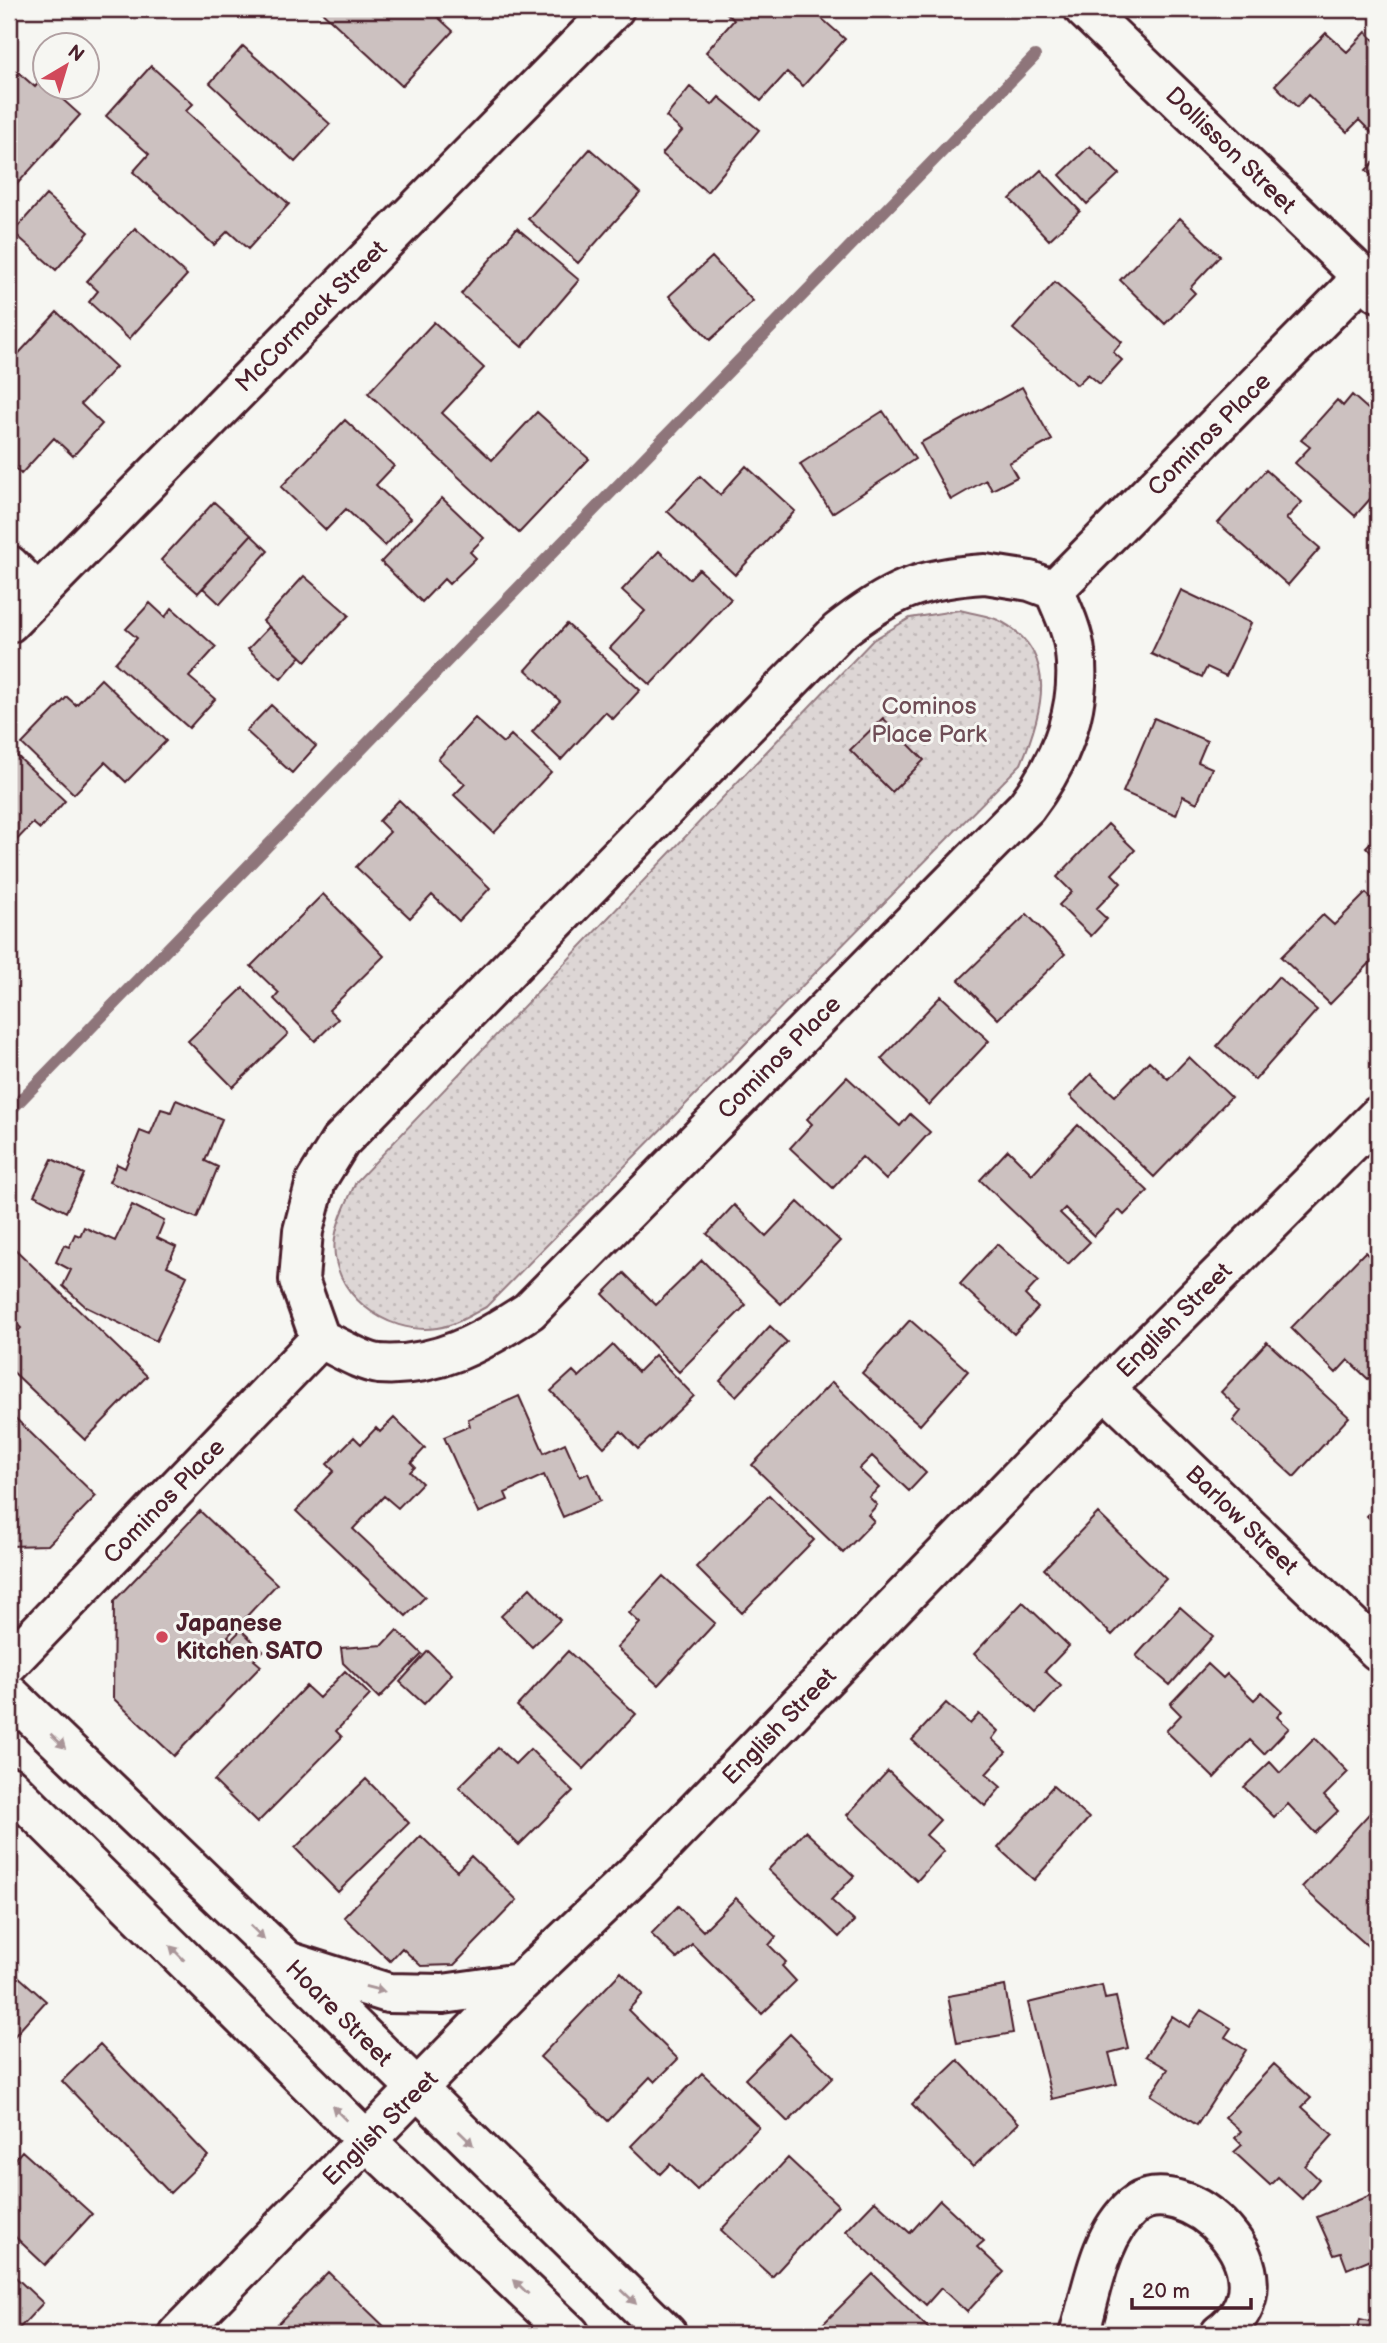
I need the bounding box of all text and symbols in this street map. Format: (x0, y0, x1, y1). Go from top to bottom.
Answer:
north arrow (32, 32, 102, 102)
text: N (63, 40, 88, 67)
street label: Dollisson Street (1159, 81, 1302, 220)
street label: McCormack Street (229, 234, 394, 398)
street label: Cominos Place (1142, 367, 1277, 502)
park label: Cominos Place Park (871, 692, 987, 749)
street label: Cominos Place (712, 990, 847, 1125)
street label: English Street (1111, 1256, 1239, 1384)
street label: Cominos Place (97, 1433, 231, 1570)
street label: Barlow Street (1179, 1459, 1304, 1582)
place label: Japanese Kitchen SATO (176, 1609, 323, 1666)
marker: Japanese Kitchen SATO (154, 1629, 170, 1645)
street label: English Street (716, 1661, 843, 1791)
one-way arrow (49, 1732, 66, 1748)
one-way arrow (249, 1924, 266, 1941)
one-way arrow (169, 1945, 186, 1961)
street label: Hoare Street (279, 1954, 399, 2073)
one-way arrow (364, 1984, 386, 1995)
street label: English Street (317, 2064, 445, 2192)
one-way arrow (330, 2104, 347, 2121)
one-way arrow (458, 2130, 474, 2146)
scale bar (1132, 2266, 1250, 2310)
one-way arrow (512, 2279, 529, 2296)
text: 20 m (1142, 2279, 1190, 2304)
one-way arrow (620, 2289, 637, 2305)

